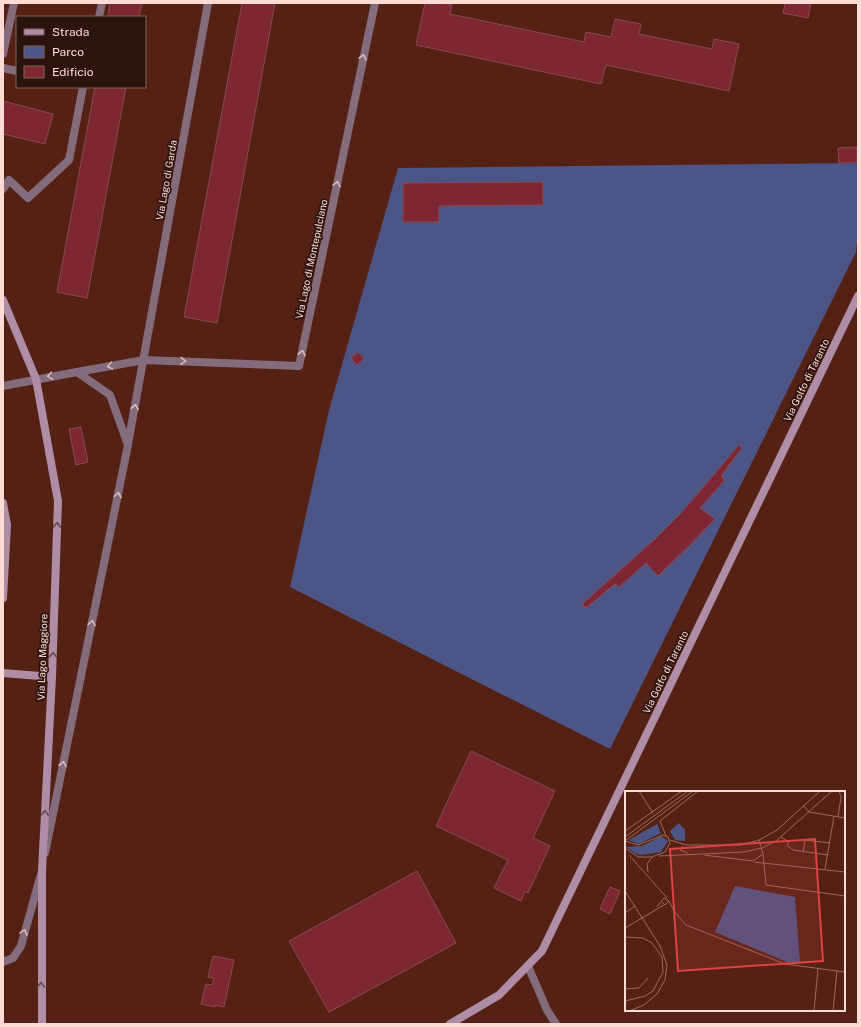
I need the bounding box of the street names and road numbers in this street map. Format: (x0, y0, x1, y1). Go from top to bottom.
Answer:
street label: Via Lago di Garda (153, 139, 179, 221)
street label: Via Lago di Montepulciano (292, 198, 330, 320)
street label: Via Golfo di Taranto (781, 336, 831, 423)
street label: Via Lago Maggiore (34, 613, 50, 701)
street label: Via Golfo di Taranto (640, 628, 690, 715)

